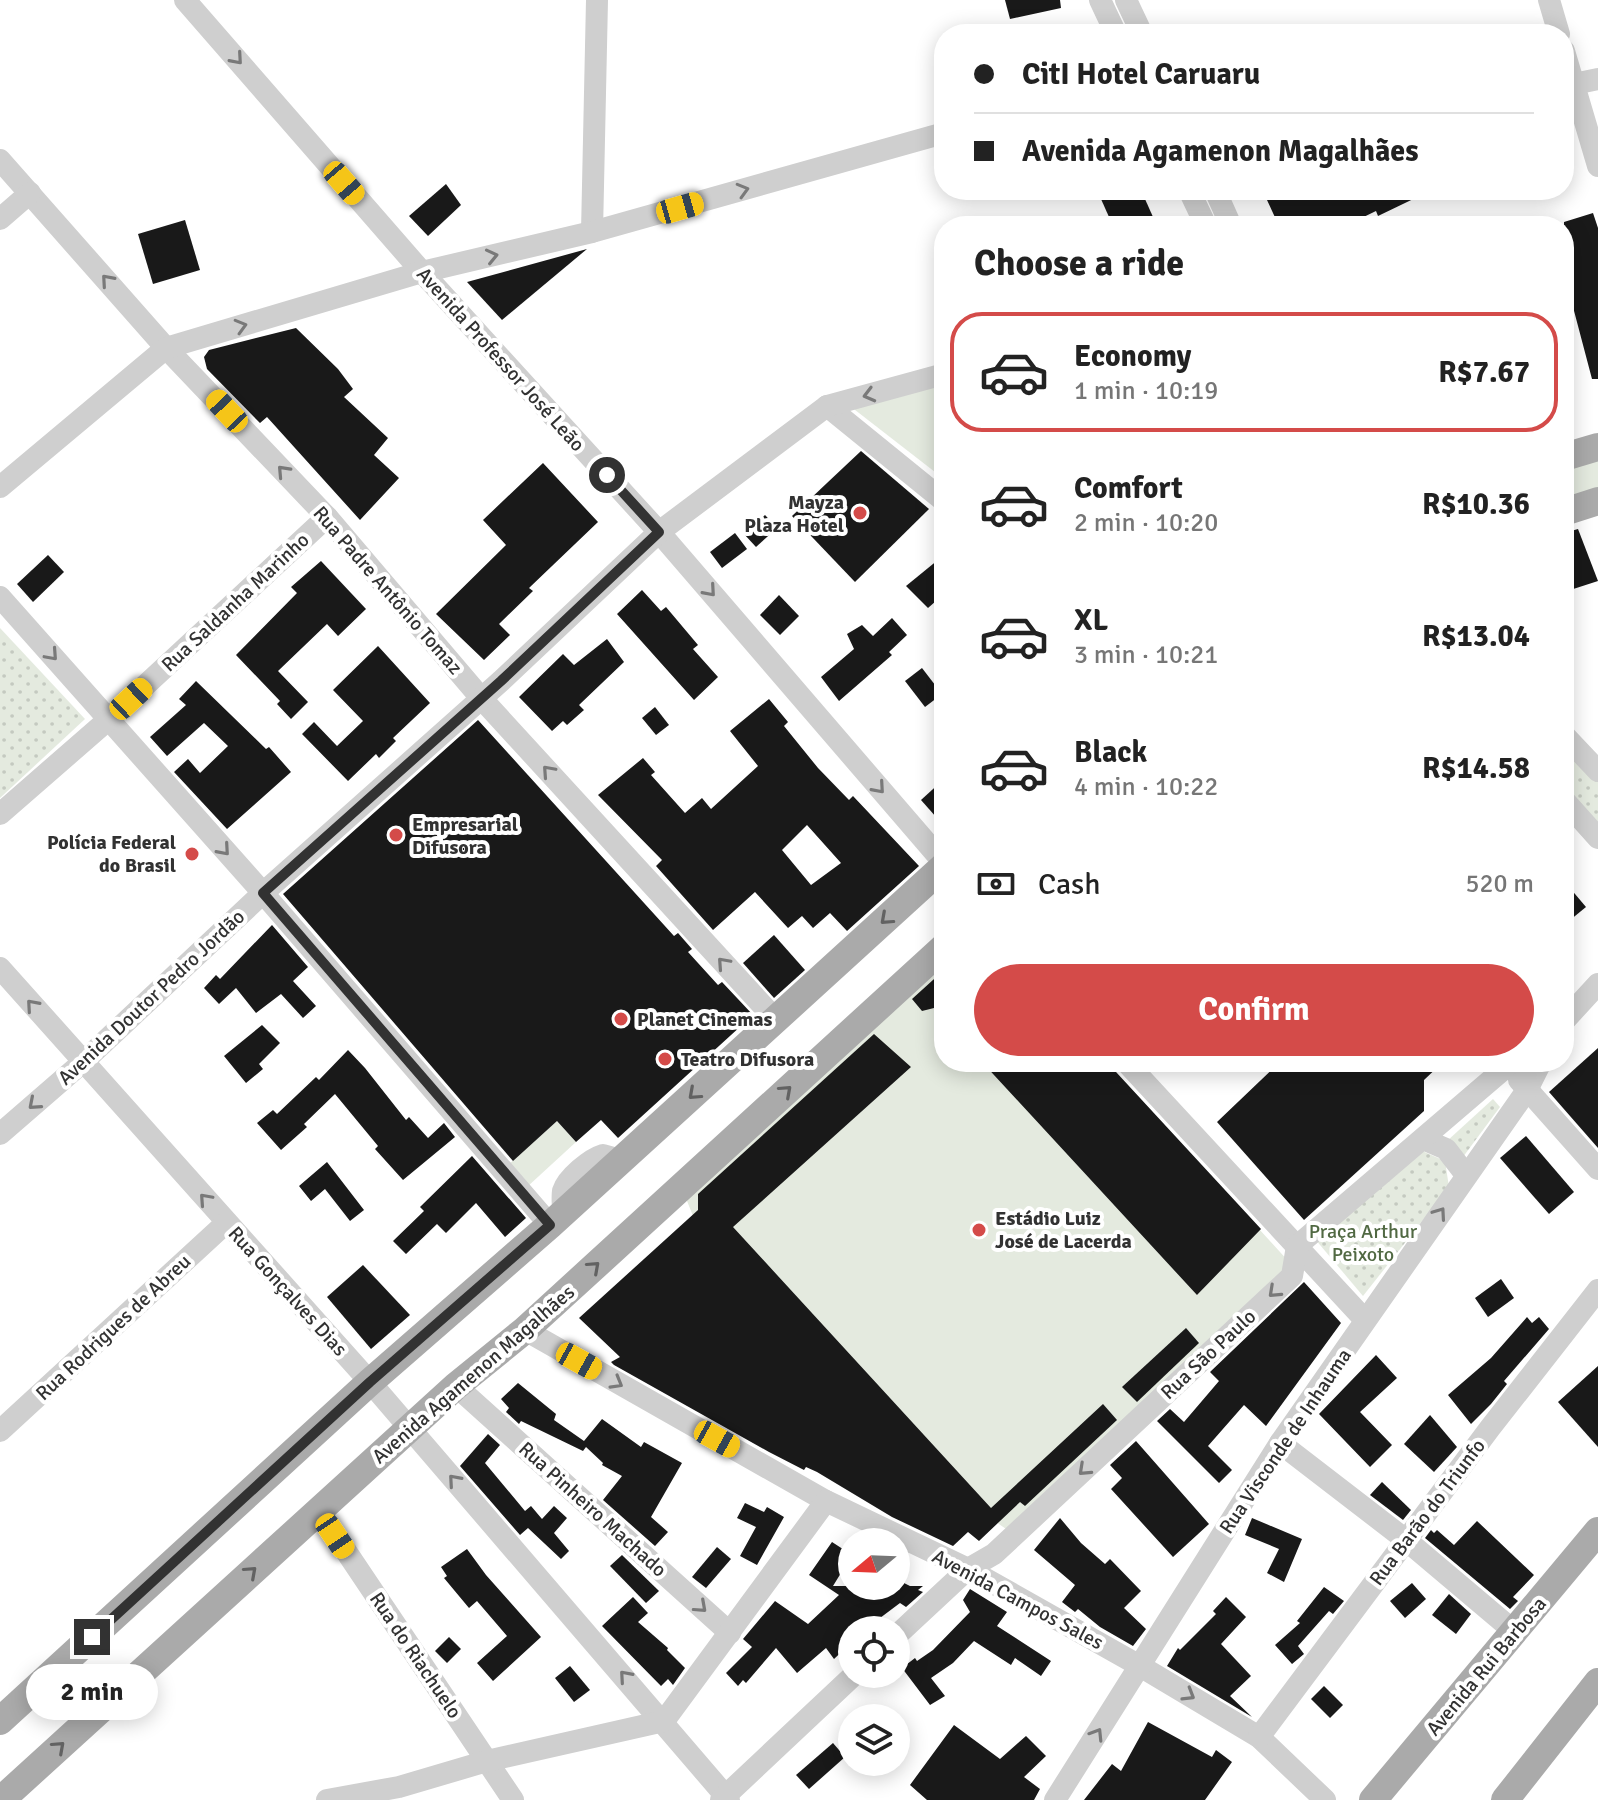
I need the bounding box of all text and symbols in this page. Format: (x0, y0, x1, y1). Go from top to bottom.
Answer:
one-way arrow (227, 49, 241, 64)
text: CitI Hotel Caruaru (1022, 56, 1260, 93)
text: Avenida Agamenon Magalhães (1022, 133, 1419, 170)
car (319, 157, 369, 209)
one-way arrow (736, 183, 750, 199)
car (654, 190, 706, 226)
text: Choose a ride (974, 241, 1184, 286)
one-way arrow (484, 248, 498, 265)
street label: Avenida Professor José Leão (411, 262, 590, 457)
one-way arrow (102, 274, 117, 289)
one-way arrow (234, 319, 248, 335)
icon: car (978, 336, 1050, 408)
text: Economy (1074, 338, 1191, 375)
text: R$7.67 (1438, 354, 1530, 391)
text: 1 min · 10:19 (1074, 375, 1218, 407)
car (202, 385, 252, 437)
one-way arrow (862, 385, 876, 402)
route start (589, 457, 625, 493)
one-way arrow (278, 466, 293, 480)
icon: car (978, 468, 1050, 540)
text: Comfort (1074, 470, 1183, 507)
text: R$10.36 (1422, 486, 1530, 523)
place label: Mayza Plaza Hotel (744, 490, 844, 538)
street label: Rua Padre Antônio Tomaz (308, 501, 468, 680)
marker: Mayza Plaza Hotel (851, 504, 869, 522)
text: 2 min · 10:20 (1074, 507, 1218, 539)
street label: Rua Saldanha Marinho (156, 527, 314, 677)
one-way arrow (700, 581, 714, 596)
icon: car (978, 600, 1050, 672)
text: XL (1074, 602, 1108, 639)
text: R$13.04 (1422, 618, 1530, 655)
text: 3 min · 10:21 (1074, 639, 1218, 671)
one-way arrow (42, 646, 57, 661)
car (105, 674, 157, 724)
icon: car (978, 732, 1050, 804)
text: Black (1074, 734, 1147, 771)
text: R$14.58 (1422, 750, 1530, 787)
one-way arrow (542, 766, 557, 780)
text: 4 min · 10:22 (1074, 771, 1218, 803)
one-way arrow (869, 778, 884, 793)
place label: Empresarial Difusora (412, 812, 518, 860)
marker: Empresarial Difusora (387, 826, 405, 844)
place label: Polícia Federal do Brasil (47, 830, 176, 878)
one-way arrow (215, 840, 229, 855)
marker: Polícia Federal do Brasil (183, 845, 201, 863)
icon: cash (974, 862, 1018, 906)
text: Cash (1038, 866, 1101, 903)
text: 520 m (1465, 868, 1534, 900)
street label: Avenida Doutor Pedro Jordão (53, 904, 250, 1090)
one-way arrow (881, 909, 896, 924)
one-way arrow (719, 957, 733, 972)
button: Confirm (974, 964, 1534, 1056)
one-way arrow (28, 999, 42, 1014)
place label: Planet Cinemas (637, 1007, 773, 1032)
marker: Planet Cinemas (612, 1010, 630, 1028)
place label: Teatro Difusora (681, 1047, 814, 1072)
marker: Teatro Difusora (656, 1050, 674, 1068)
one-way arrow (689, 1084, 704, 1099)
one-way arrow (776, 1087, 791, 1101)
one-way arrow (29, 1094, 44, 1109)
one-way arrow (200, 1194, 214, 1208)
place label: Estádio Luiz José de Lacerda (995, 1206, 1132, 1254)
one-way arrow (1430, 1207, 1445, 1221)
park label: Praça Arthur Peixoto (1309, 1219, 1418, 1267)
street label: Rua Gonçalves Dias (223, 1221, 353, 1361)
marker: Estádio Luiz José de Lacerda (970, 1221, 988, 1239)
street label: Rua Rodrigues de Abreu (30, 1249, 196, 1406)
one-way arrow (585, 1262, 599, 1276)
street label: Avenida Agamenon Magalhães (367, 1279, 580, 1469)
one-way arrow (1269, 1283, 1283, 1298)
street label: Rua São Paulo (1156, 1304, 1261, 1405)
car (552, 1339, 606, 1383)
street label: Rua Visconde de Inhauma (1214, 1344, 1357, 1539)
one-way arrow (609, 1373, 623, 1388)
car (690, 1417, 744, 1461)
street label: Rua Barão do Triunfo (1364, 1434, 1491, 1591)
street label: Rua Pinheiro Machado (514, 1436, 672, 1582)
one-way arrow (1079, 1460, 1094, 1474)
one-way arrow (449, 1475, 463, 1490)
car (312, 1509, 358, 1563)
north arrow (838, 1528, 910, 1600)
map controls (838, 1528, 910, 1776)
street label: Avenida Campos Sales (928, 1544, 1108, 1655)
one-way arrow (242, 1567, 256, 1582)
street label: Rua do Riachuelo (364, 1587, 467, 1723)
street label: Avenida Rui Barbosa (1421, 1592, 1552, 1741)
one-way arrow (692, 1597, 706, 1612)
button: locate (838, 1616, 910, 1688)
route end (74, 1619, 110, 1655)
callout: 2 min (26, 1665, 158, 1721)
one-way arrow (620, 1671, 634, 1686)
text: 2 min (61, 1676, 123, 1708)
one-way arrow (1180, 1685, 1195, 1701)
button: layers (838, 1704, 910, 1776)
one-way arrow (1087, 1728, 1102, 1743)
one-way arrow (49, 1743, 64, 1757)

